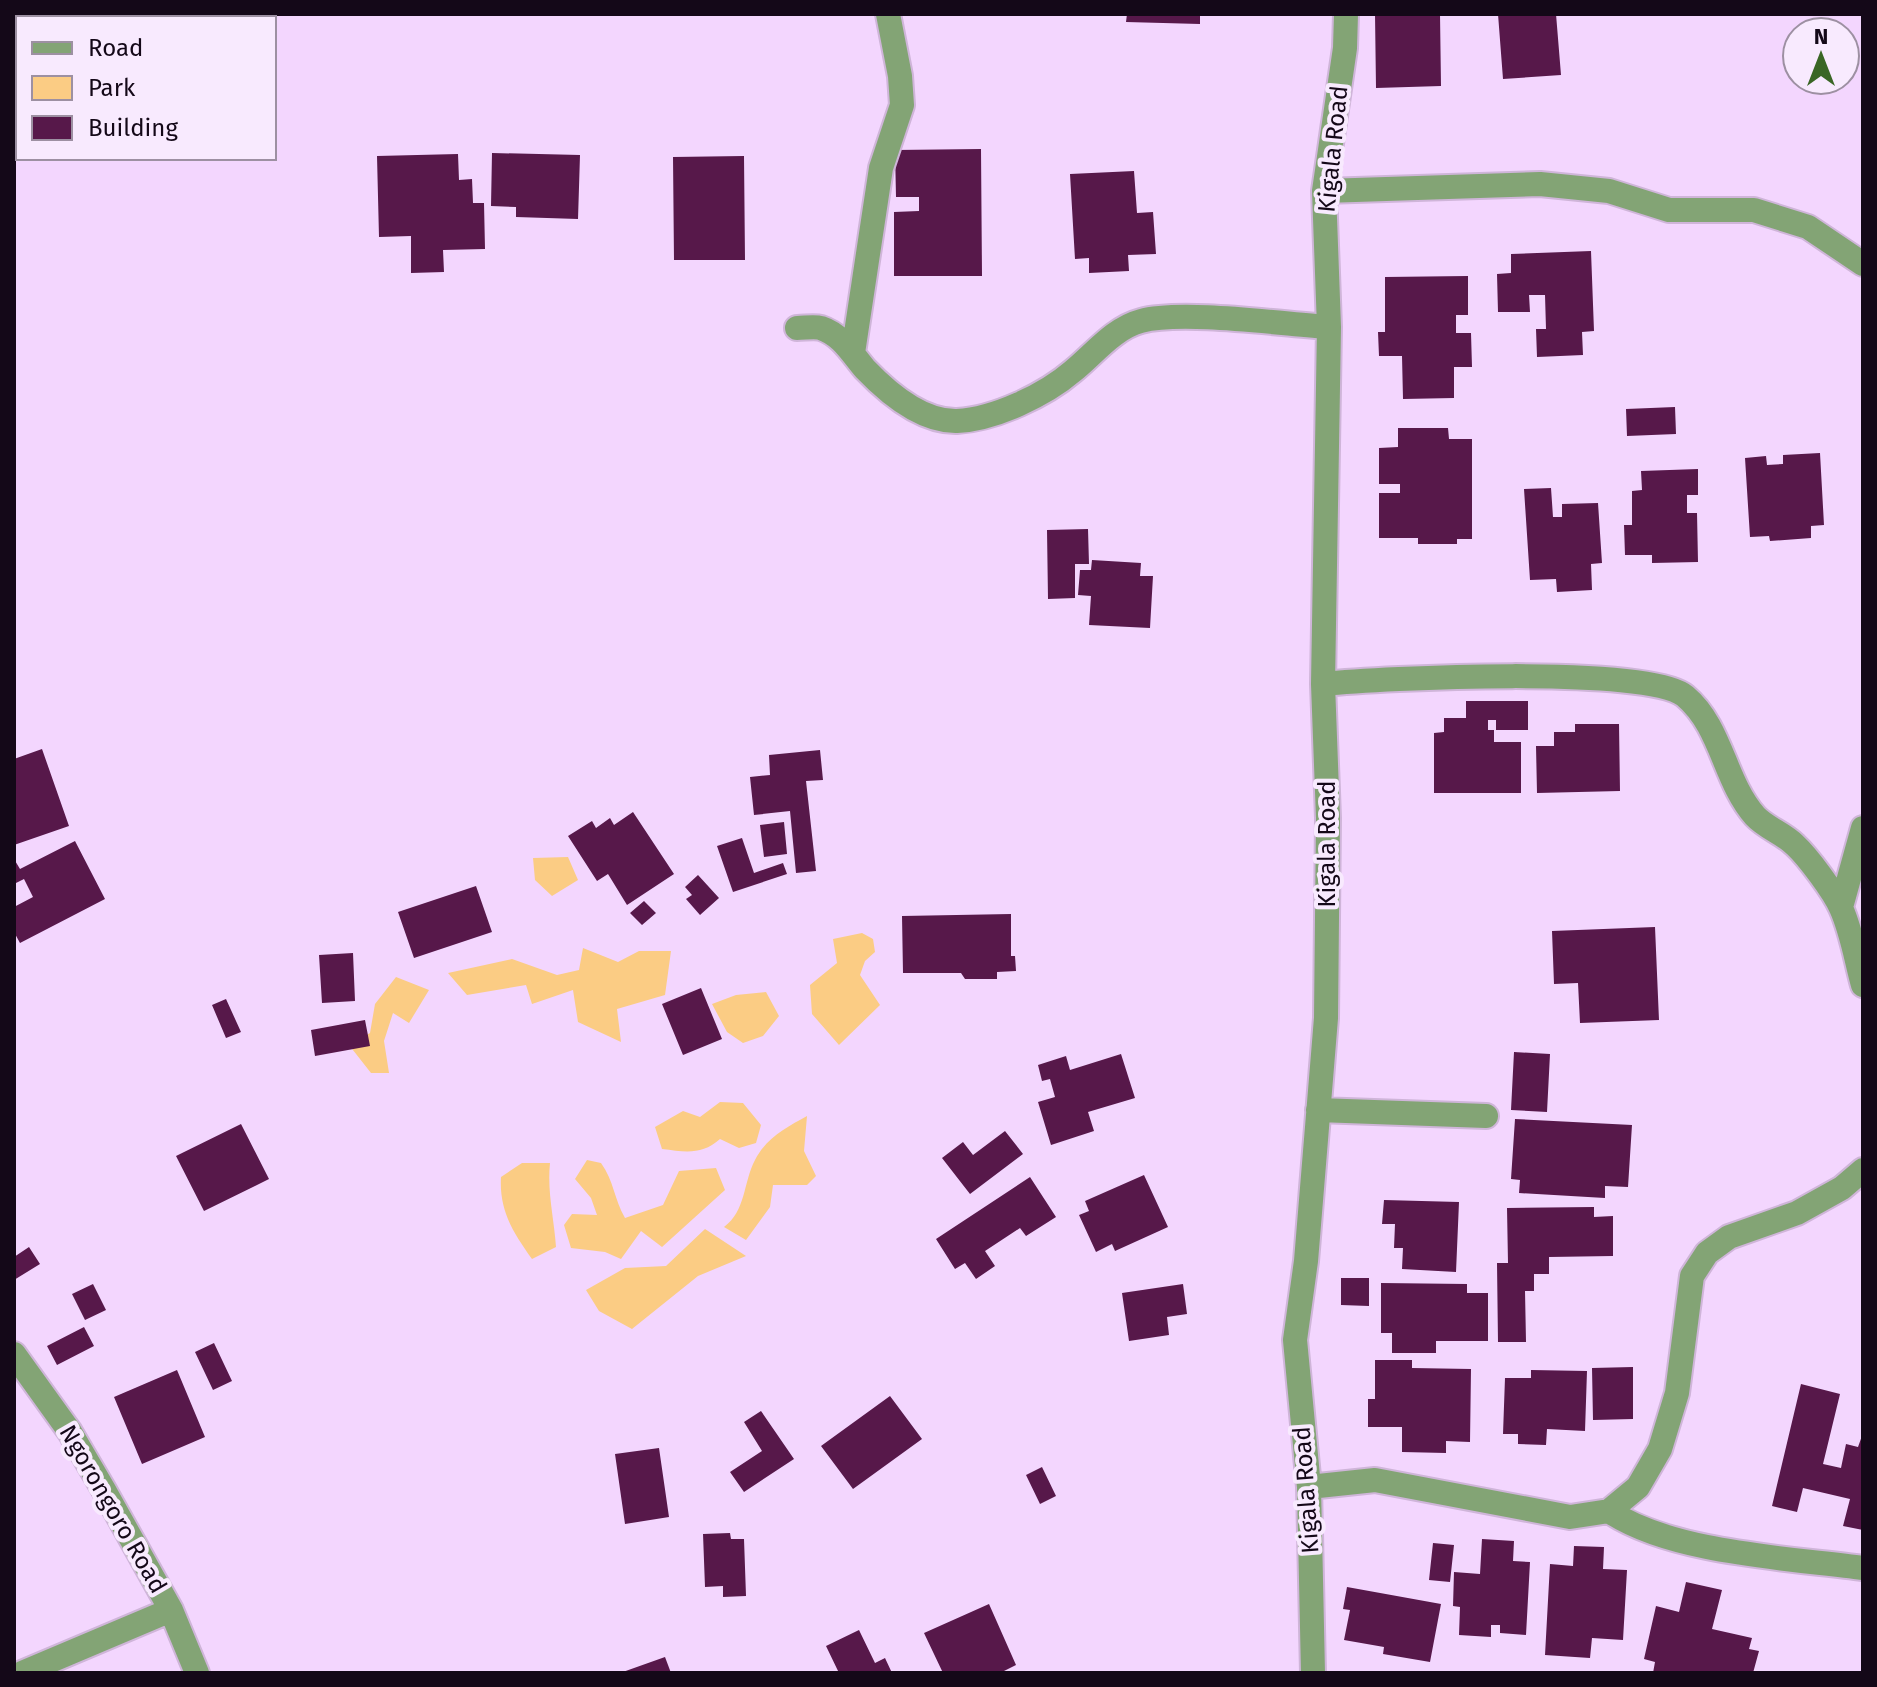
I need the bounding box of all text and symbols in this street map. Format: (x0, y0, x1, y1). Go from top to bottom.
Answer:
legend (16, 16, 276, 160)
north arrow (1781, 16, 1861, 96)
text: N (1814, 23, 1828, 50)
text: Road (88, 34, 143, 62)
text: Park (88, 74, 136, 102)
street label: Kigala Road (1312, 84, 1354, 214)
text: Building (88, 114, 178, 142)
street label: Kigala Road (1313, 780, 1341, 908)
street label: Ngorongoro Road (53, 1420, 173, 1598)
street label: Kigala Road (1288, 1425, 1324, 1555)

